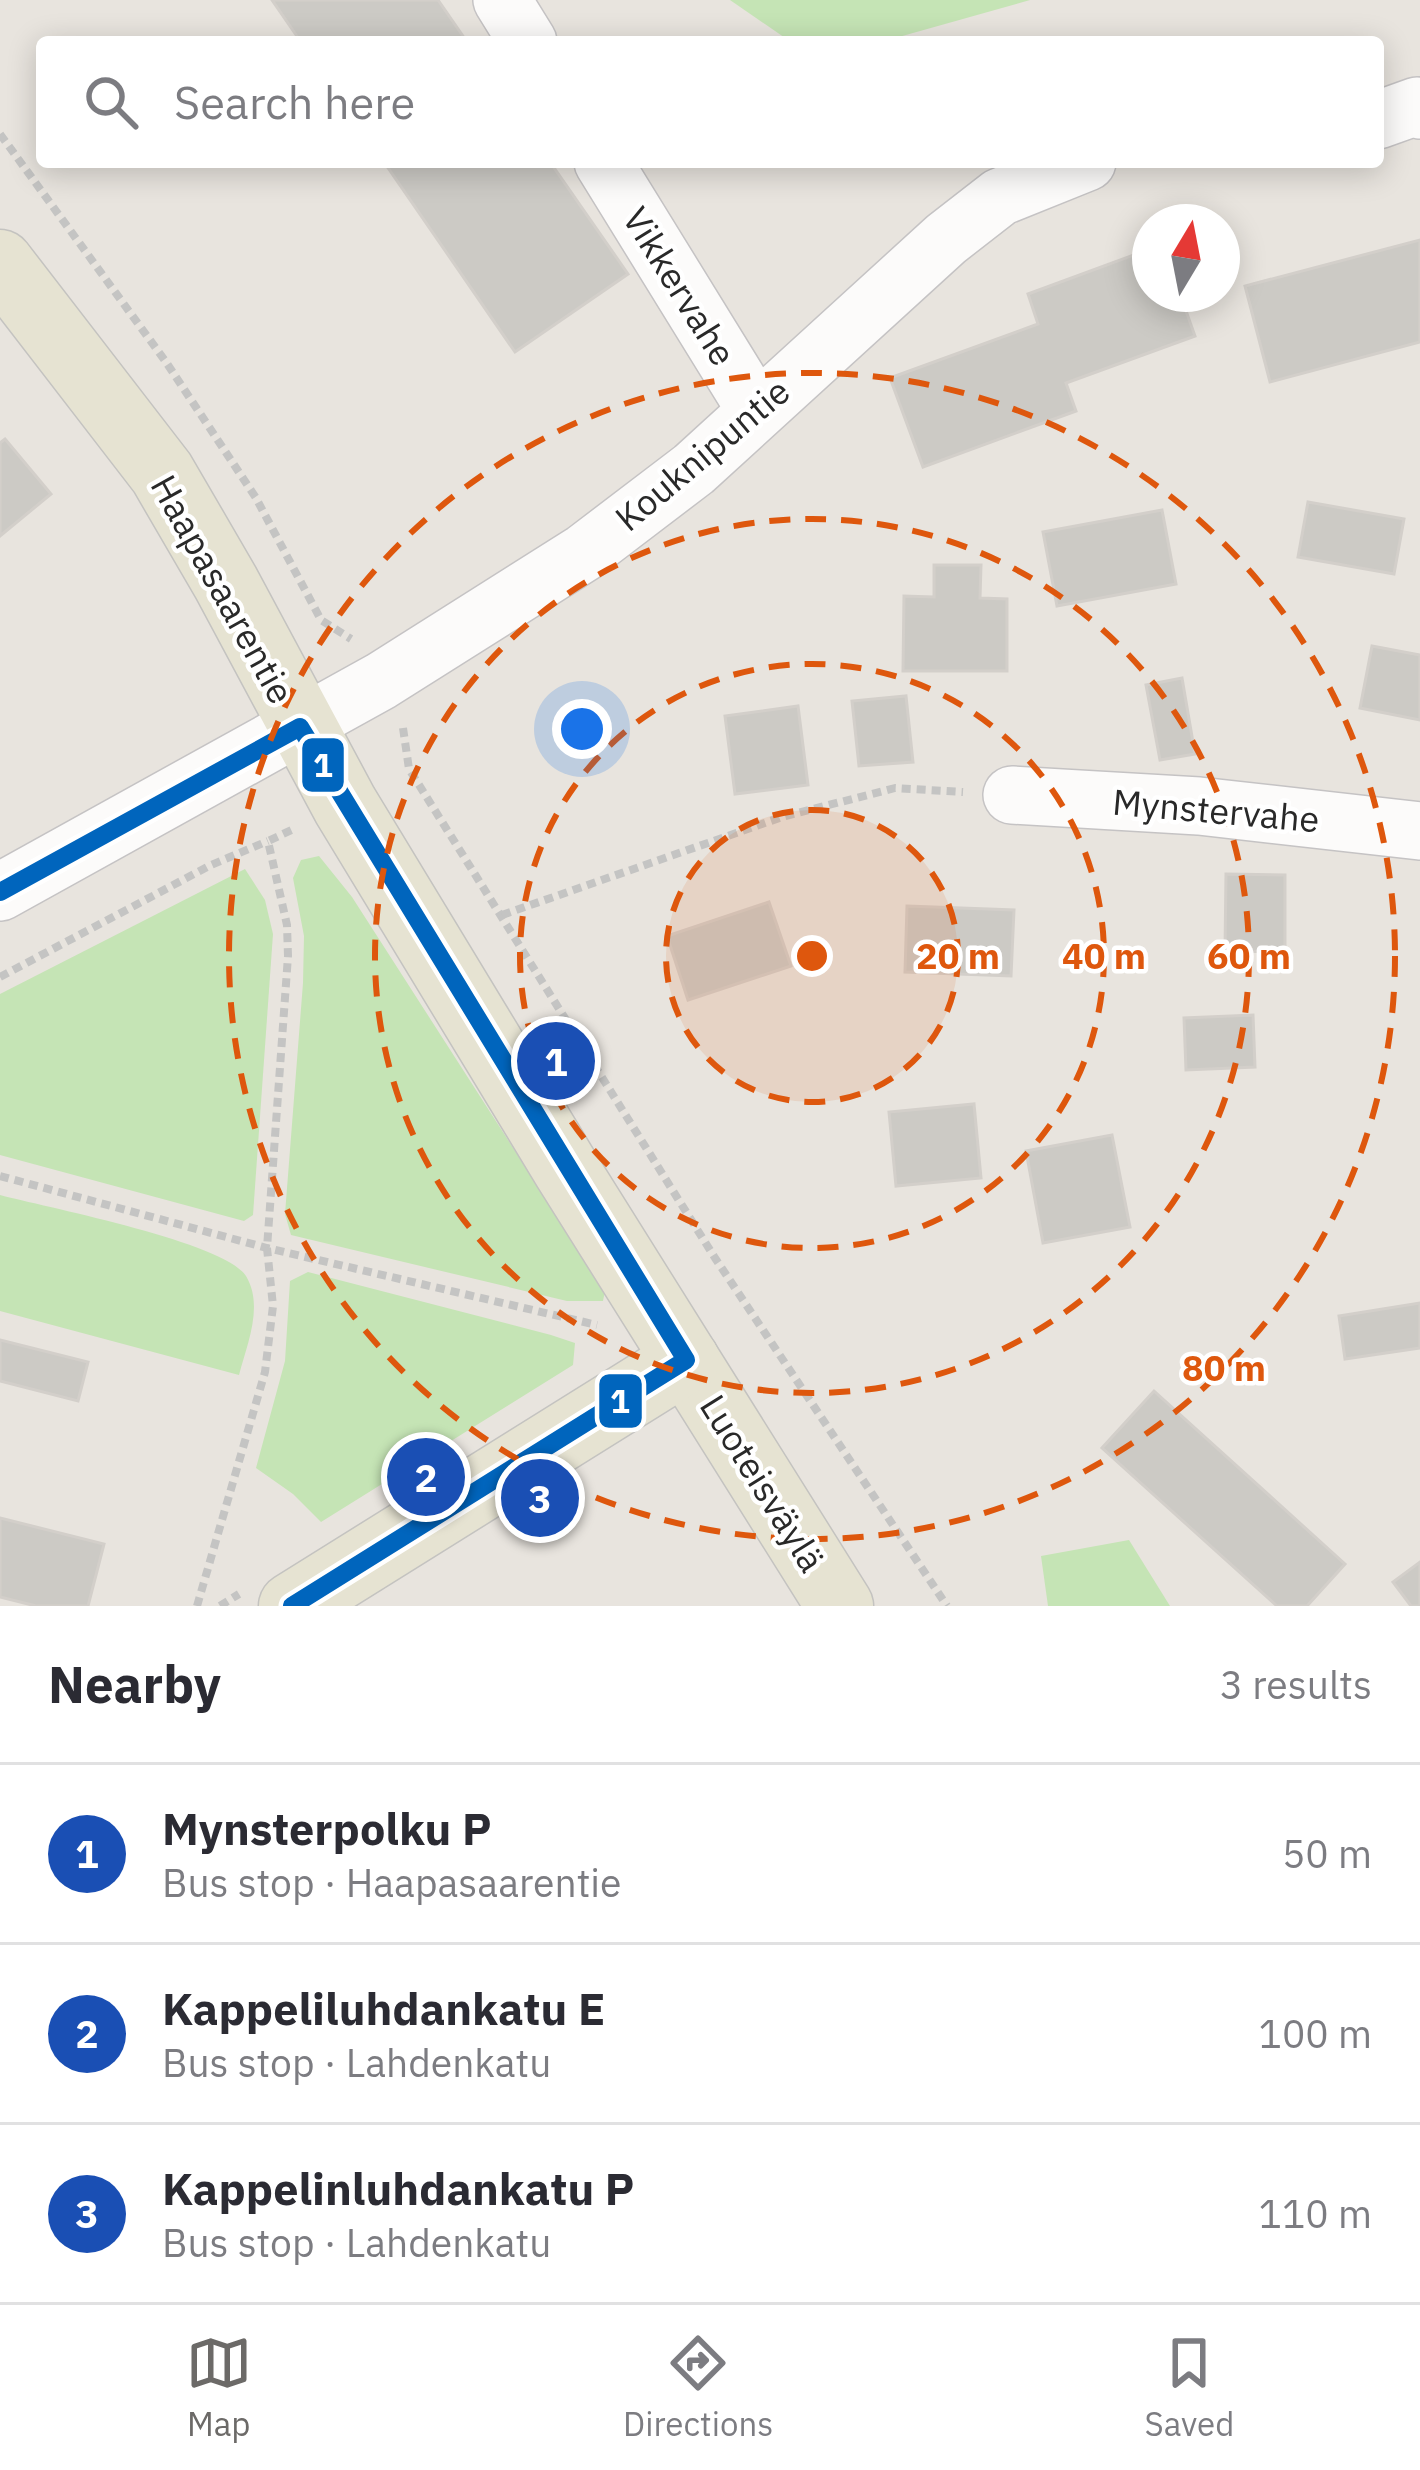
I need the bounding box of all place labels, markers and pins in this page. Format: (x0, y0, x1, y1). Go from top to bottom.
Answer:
centre of rings (791, 935, 833, 977)
pin: 1 (517, 1016, 595, 1106)
pin: 2 (387, 1432, 465, 1522)
pin: 3 (501, 1453, 579, 1543)

